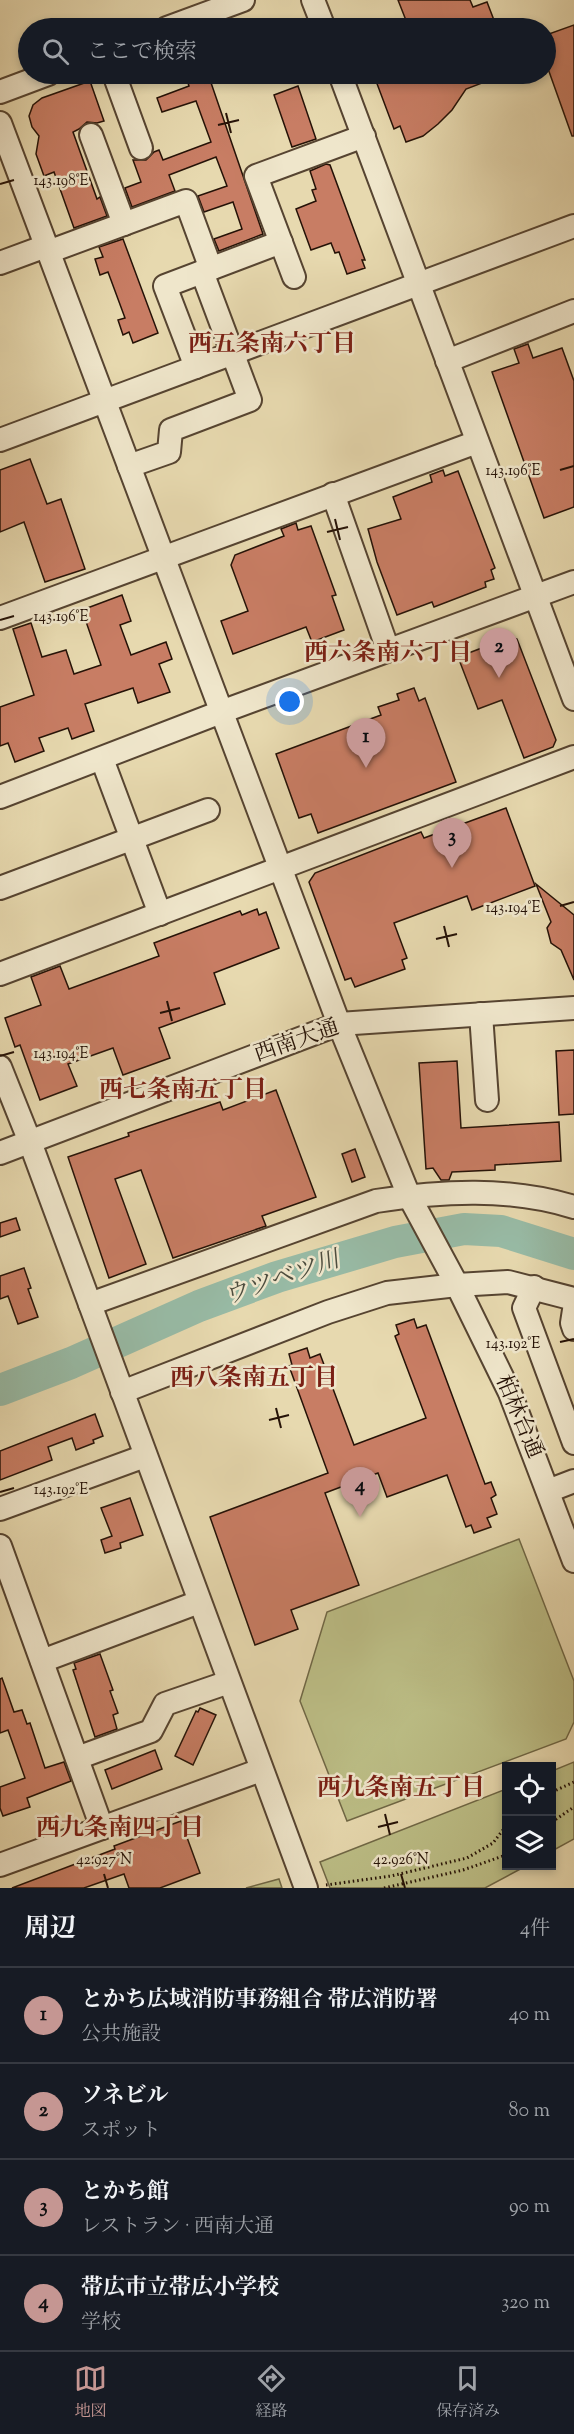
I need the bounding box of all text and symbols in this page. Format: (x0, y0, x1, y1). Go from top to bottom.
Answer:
search box (18, 18, 556, 84)
icon: search (39, 35, 72, 68)
text: ここで検索 (87, 37, 197, 69)
text: 143.198°E (33, 171, 89, 192)
district label: 西五条南六丁目 (188, 328, 356, 362)
text: 143.196°E (485, 461, 541, 482)
text: 143.196°E (33, 607, 89, 628)
pin: 2 (480, 628, 518, 678)
district label: 西六条南六丁目 (304, 637, 472, 671)
your location (275, 687, 304, 716)
pin: 1 (346, 718, 386, 768)
pin: 3 (432, 818, 472, 868)
text: 143.194°E (485, 898, 541, 919)
street label: 西南大通 (250, 1013, 344, 1071)
text: 143.194°E (33, 1044, 89, 1065)
district label: 西七条南五丁目 (99, 1074, 267, 1108)
water label: ウツベツ川 (220, 1242, 347, 1315)
text: 143.192°E (486, 1334, 540, 1355)
district label: 西八条南五丁目 (170, 1362, 338, 1396)
street label: 柏林台通 (486, 1370, 550, 1464)
pin: 4 (340, 1468, 380, 1517)
text: 143.192°E (34, 1480, 88, 1501)
map controls (502, 1762, 556, 1870)
button: locate (502, 1762, 556, 1816)
district label: 西九条南五丁目 (317, 1772, 485, 1806)
district label: 西九条南四丁目 (36, 1812, 204, 1846)
button: layers (502, 1816, 556, 1870)
text: 42.927°N (76, 1850, 132, 1871)
text: 42.926°N (373, 1850, 429, 1871)
text: 周辺 (24, 1911, 76, 1948)
text: 4件 (520, 1915, 550, 1944)
text: とかち広域消防事務組合 帯広消防署 (81, 1985, 438, 2017)
text: 1 (40, 2001, 47, 2030)
text: 40 m (509, 2001, 550, 2030)
text: 公共施設 (81, 2021, 161, 2050)
text: ソネビル (81, 2081, 169, 2113)
text: 2 (39, 2097, 48, 2126)
text: 80 m (509, 2097, 550, 2126)
text: スポット (81, 2117, 161, 2146)
text: とかち館 (81, 2177, 169, 2209)
text: 3 (39, 2193, 48, 2222)
text: 90 m (509, 2193, 550, 2222)
text: レストラン · 西南大通 (81, 2213, 274, 2242)
text: 帯広市立帯広小学校 (81, 2273, 279, 2305)
text: 4 (38, 2289, 49, 2318)
text: 320 m (501, 2289, 550, 2318)
text: 学校 (81, 2309, 121, 2338)
tab: 地図 (74, 2362, 107, 2424)
tab: 経路 (255, 2362, 288, 2424)
tab: 保存済み (436, 2362, 500, 2424)

